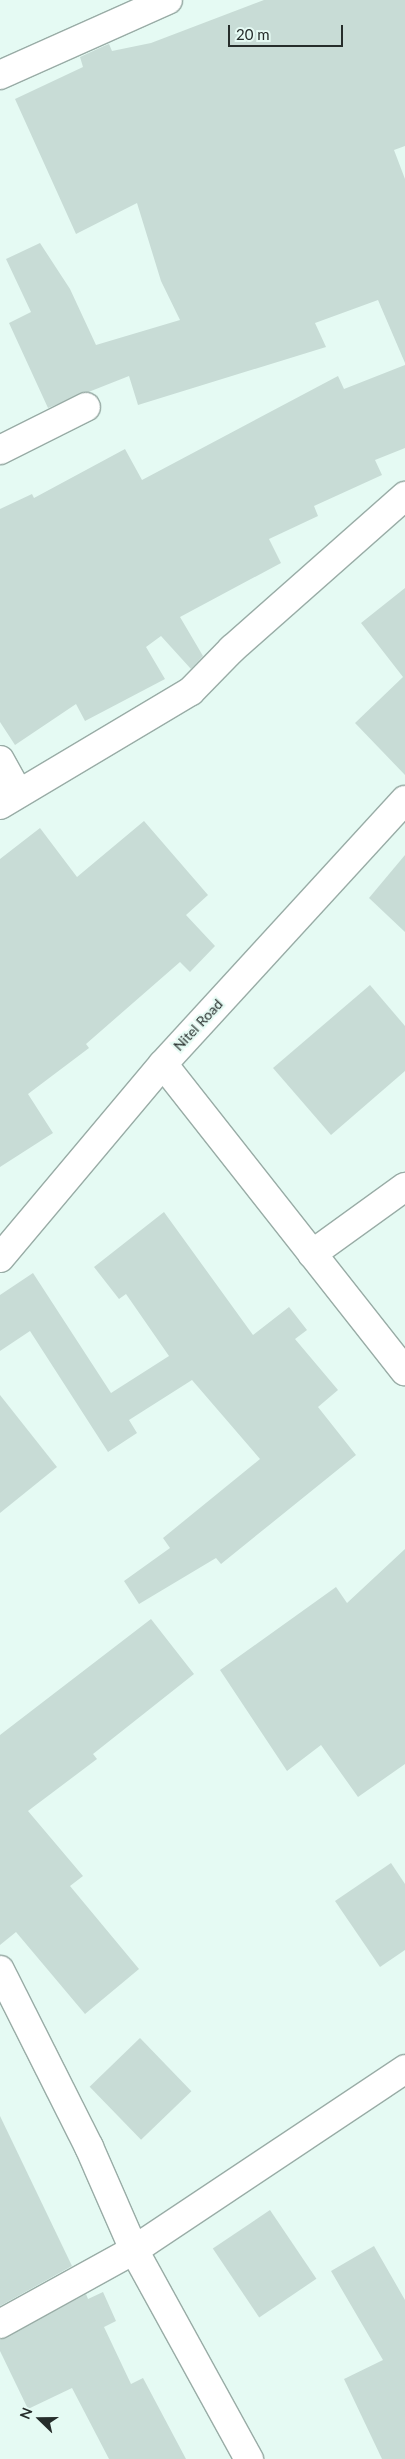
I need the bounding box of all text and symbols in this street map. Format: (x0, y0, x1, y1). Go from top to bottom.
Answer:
scale bar (230, 15, 345, 47)
text: 20 m (236, 25, 270, 43)
street label: Nitel Road (170, 996, 226, 1054)
north arrow (15, 2394, 65, 2444)
text: N (16, 2405, 36, 2421)

